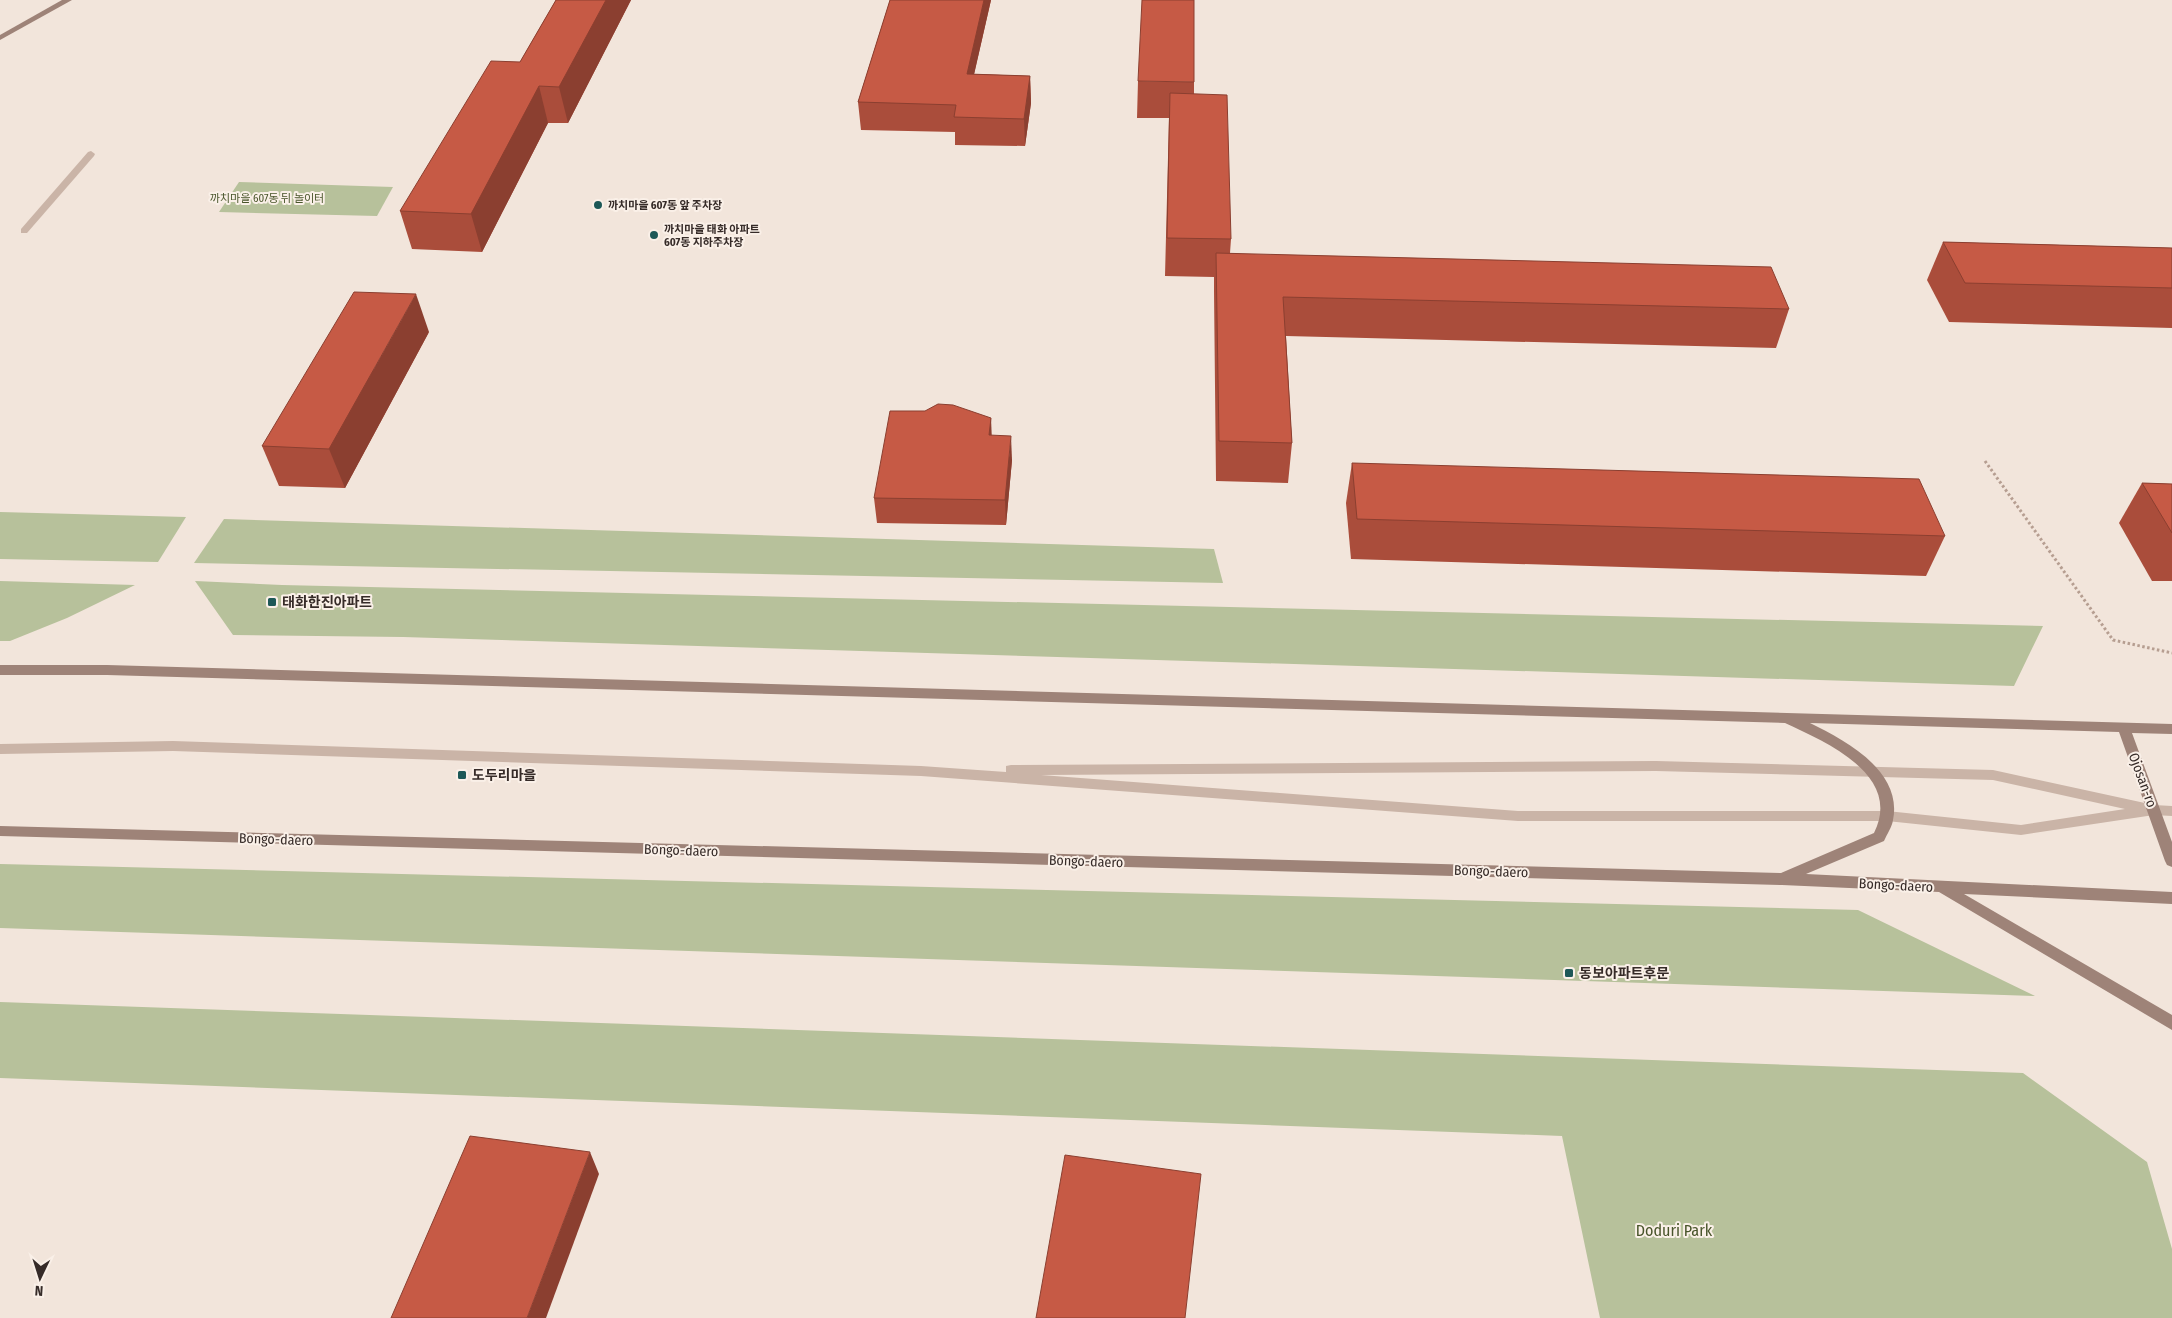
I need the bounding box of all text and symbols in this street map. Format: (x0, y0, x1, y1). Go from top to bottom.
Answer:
park label: 까치마을 607동 뒤 놀이터 (210, 192, 324, 205)
marker: 까치마을 607동 앞 주차장 (592, 199, 604, 211)
place label: 까치마을 607동 앞 주차장 (608, 199, 722, 212)
place label: 까치마을 태화 아파트 607동 지하주차장 (664, 223, 760, 249)
marker: 까치마을 태화 아파트 607동 지하주차장 (648, 229, 660, 241)
place label: 태화한진아파트 (282, 594, 372, 611)
marker: 태화한진아파트 (266, 596, 278, 608)
street label: Ojosan-ro (2125, 751, 2160, 810)
place label: 도두리마을 (472, 767, 537, 784)
marker: 도두리마을 (456, 769, 468, 781)
street label: Bongo-daero (238, 830, 313, 849)
street label: Bongo-daero (643, 841, 718, 860)
street label: Bongo-daero (1048, 852, 1123, 871)
street label: Bongo-daero (1453, 862, 1528, 881)
street label: Bongo-daero (1858, 875, 1934, 896)
place label: 동보아파트후문 (1579, 965, 1669, 982)
marker: 동보아파트후문 (1563, 967, 1575, 979)
park label: Doduri Park (1636, 1221, 1713, 1240)
north arrow (15, 1253, 65, 1303)
text: N (34, 1282, 44, 1299)

